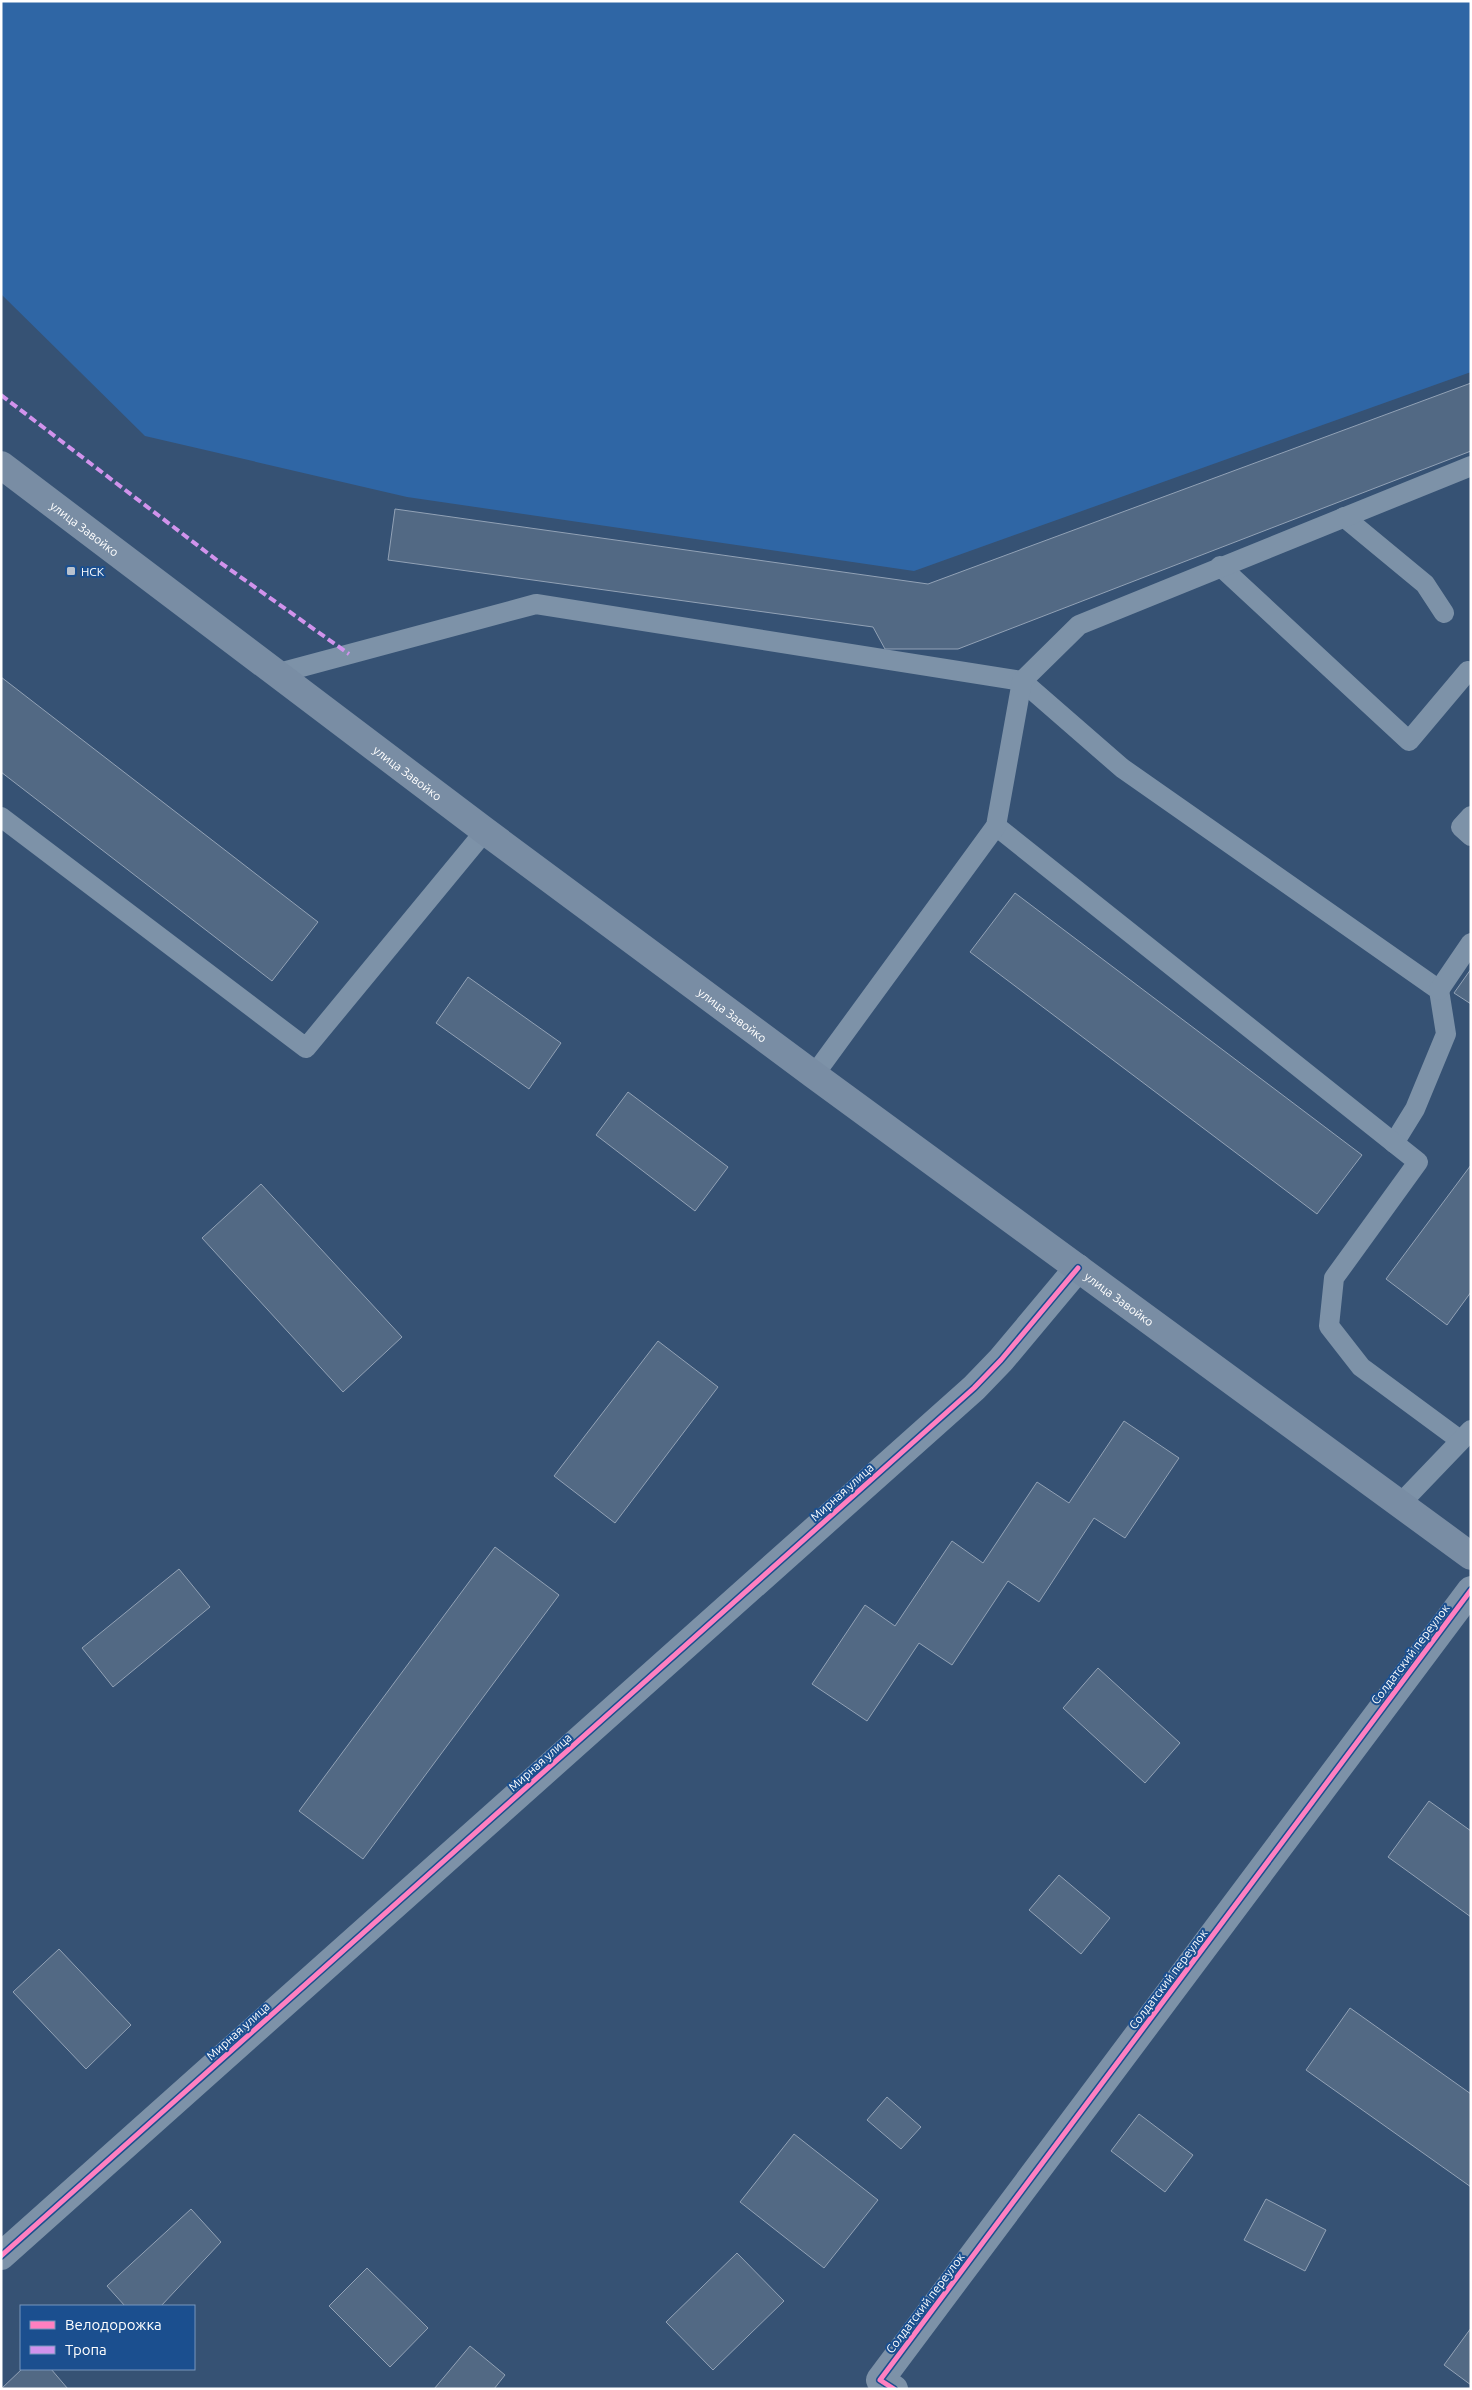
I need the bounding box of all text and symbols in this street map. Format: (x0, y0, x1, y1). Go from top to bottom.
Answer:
street label: улица Завойко (48, 498, 121, 558)
marker: НСК (65, 565, 77, 577)
place label: НСК (81, 565, 105, 578)
street label: улица Завойко (371, 743, 445, 803)
street label: улица Завойко (696, 985, 769, 1044)
street label: улица Завойко (1082, 1269, 1157, 1328)
street label: Мирная улица (808, 1460, 876, 1524)
street label: Солдатский переулок (1368, 1602, 1452, 1706)
street label: Мирная улица (506, 1730, 574, 1794)
street label: Солдатский переулок (1126, 1927, 1210, 2031)
street label: Мирная улица (204, 1999, 272, 2063)
street label: Солдатский переулок (883, 2251, 967, 2355)
legend (20, 2305, 195, 2370)
text: Велодорожка (65, 2316, 162, 2333)
text: Тропа (65, 2341, 107, 2358)

